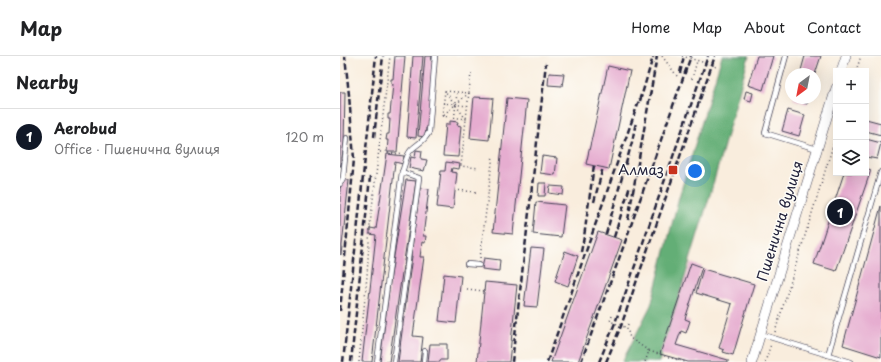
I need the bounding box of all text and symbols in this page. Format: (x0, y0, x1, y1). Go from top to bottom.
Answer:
text: Map (20, 14, 62, 42)
text: Home (631, 17, 670, 38)
text: Map (692, 17, 722, 38)
text: About (744, 17, 785, 38)
text: Contact (807, 17, 861, 38)
north arrow (785, 68, 821, 104)
map controls (833, 68, 869, 176)
button: + (833, 68, 869, 104)
text: Nearby (16, 69, 78, 95)
button: − (833, 104, 869, 140)
text: Aerobud (54, 116, 117, 139)
text: 1 (26, 127, 32, 146)
text: 120 m (285, 127, 324, 146)
text: Office · Пшенична вулиця (54, 139, 220, 158)
button: layers (833, 140, 869, 176)
street label: Пшенична вулиця (751, 158, 808, 284)
place label: Алмаз (618, 159, 664, 180)
your location (685, 161, 705, 181)
marker: Алмаз (667, 164, 679, 176)
pin: 1 (827, 197, 853, 227)

